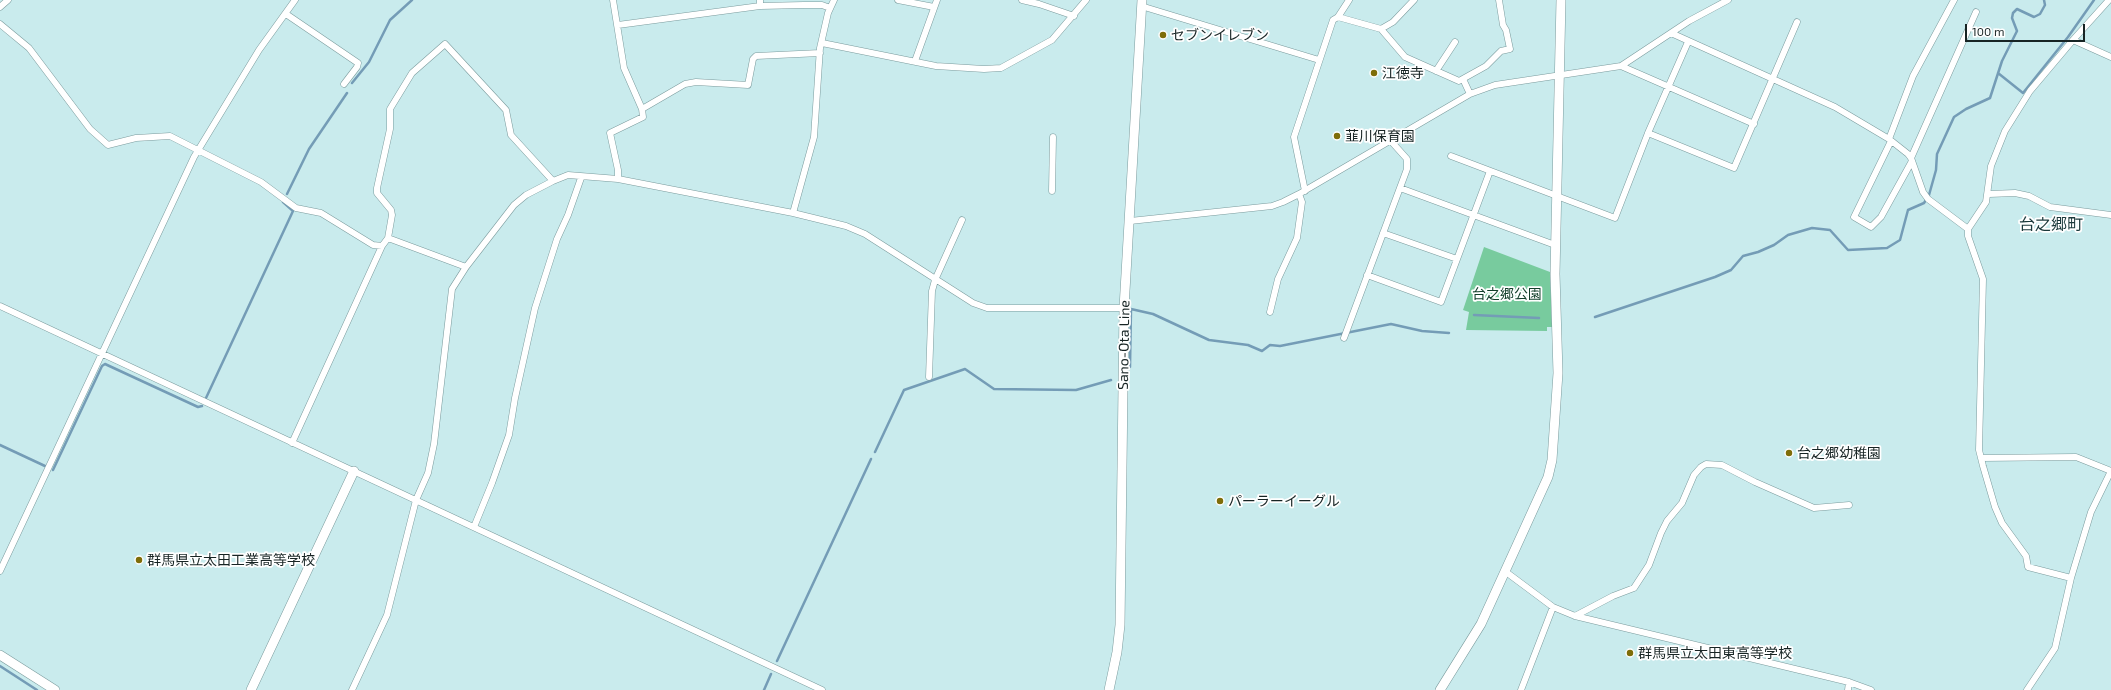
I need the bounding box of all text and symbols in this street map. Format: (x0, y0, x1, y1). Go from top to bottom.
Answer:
scale bar (1967, 16, 2087, 42)
text: 100 m (1972, 24, 2004, 38)
place label: セブンイレブン (1171, 27, 1269, 43)
marker: セブンイレブン (1158, 30, 1168, 40)
place label: 江徳寺 (1382, 65, 1424, 81)
marker: 江徳寺 (1369, 68, 1379, 78)
place label: 韮川保育園 (1345, 128, 1415, 144)
marker: 韮川保育園 (1332, 131, 1342, 141)
district label: 台之郷町 (2019, 215, 2083, 235)
park label: 台之郷公園 (1472, 286, 1542, 302)
street label: Sano-Ota Line (1115, 300, 1133, 390)
place label: 台之郷幼稚園 (1797, 445, 1881, 461)
marker: 台之郷幼稚園 (1784, 448, 1794, 458)
place label: パーラーイーグル (1228, 493, 1340, 509)
marker: パーラーイーグル (1215, 496, 1225, 506)
place label: 群馬県立太田工業高等学校 (147, 552, 315, 568)
marker: 群馬県立太田工業高等学校 (134, 555, 144, 565)
place label: 群馬県立太田東高等学校 (1638, 645, 1792, 661)
marker: 群馬県立太田東高等学校 (1625, 648, 1635, 658)

